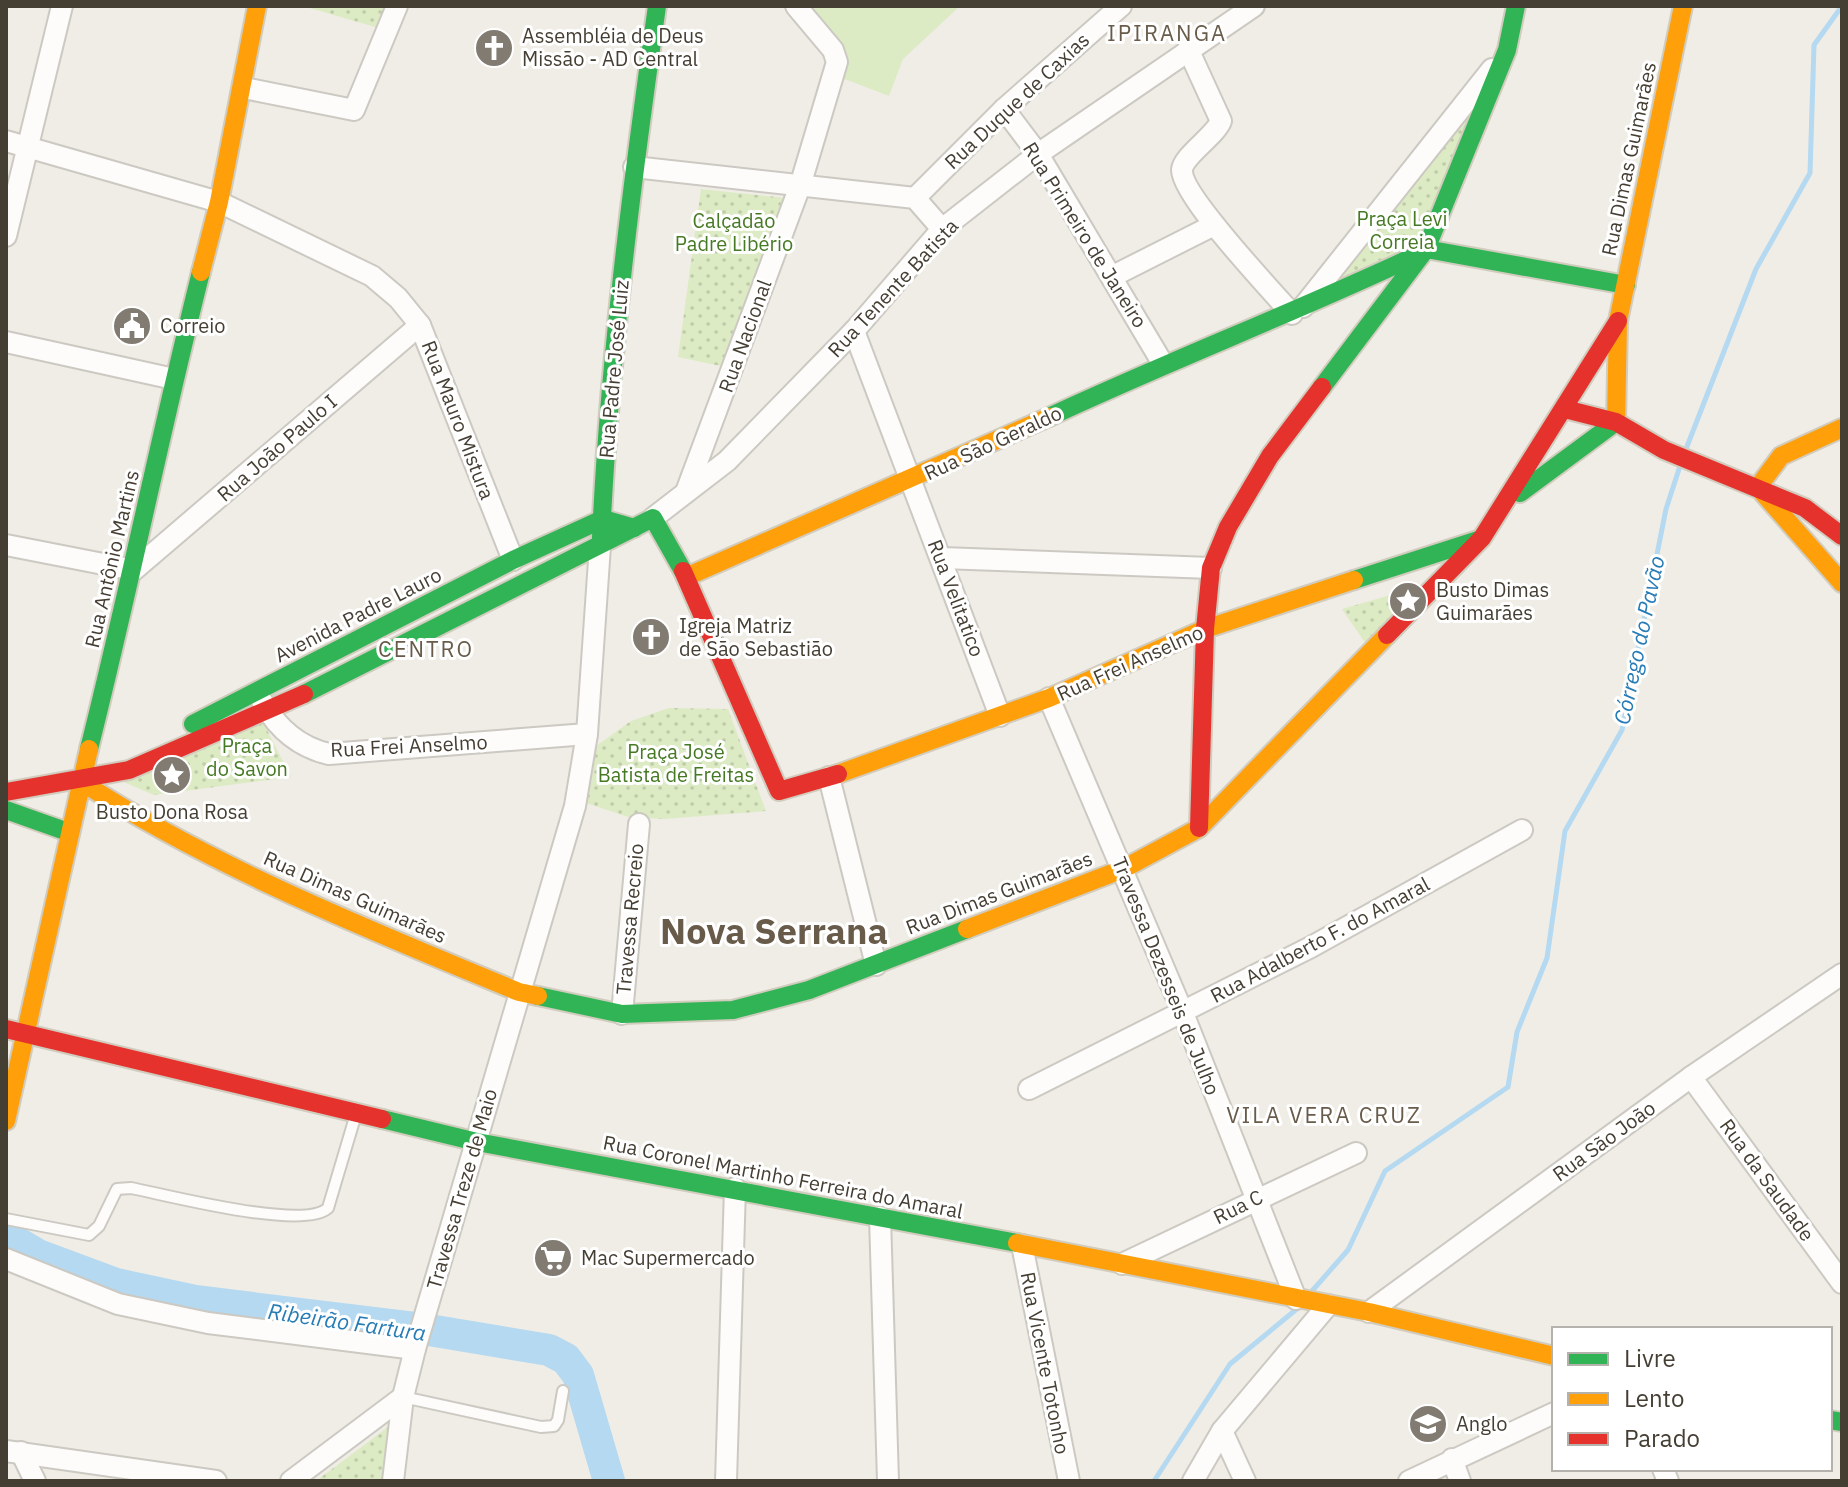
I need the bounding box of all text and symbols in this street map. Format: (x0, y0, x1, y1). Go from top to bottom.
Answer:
district label: IPIRANGA (1107, 18, 1227, 47)
place label: Assembléia de Deus Missão - AD Central (522, 22, 704, 72)
street label: Rua Duque de Caxias (938, 26, 1095, 175)
church icon: Assembléia de Deus Missão - AD Central (473, 27, 515, 69)
street label: Rua Dimas Guimarães (1595, 59, 1662, 258)
street label: Rua Primeiro de Janeiro (1017, 137, 1154, 333)
park label: Praça Levi Correia (1357, 205, 1447, 255)
park label: Calçadão Padre Libério (675, 207, 793, 257)
street label: Rua Tenente Batista (821, 212, 964, 363)
street label: Rua Nacional (712, 276, 777, 396)
street label: Rua Padre José Luiz (592, 279, 635, 459)
public building icon: Correio (111, 305, 153, 347)
place label: Correio (160, 312, 225, 339)
street label: Rua Mauro Mistura (416, 336, 501, 503)
street label: Rua João Paulo I (211, 388, 342, 507)
street label: Rua São Geraldo (920, 399, 1066, 486)
street label: Rua Antônio Martins (78, 467, 145, 650)
street label: Rua Velitatico (922, 535, 991, 660)
water label: Córrego do Pavão (1606, 553, 1671, 727)
street label: Avenida Padre Lauro (270, 561, 446, 668)
place label: Busto Dimas Guimarães (1436, 576, 1549, 626)
place icon: Busto Dimas Guimarães (1387, 580, 1429, 622)
place label: Igreja Matriz de São Sebastião (679, 612, 833, 662)
church icon: Igreja Matriz de São Sebastião (630, 616, 672, 658)
street label: Rua Frei Anselmo (1052, 618, 1207, 707)
district label: CENTRO (378, 634, 474, 663)
street label: Rua Frei Anselmo (330, 728, 488, 763)
park label: Praça do Savon (206, 732, 288, 782)
park label: Praça José Batista de Freitas (598, 738, 754, 788)
place icon: Busto Dona Rosa (151, 754, 193, 796)
place label: Busto Dona Rosa (96, 798, 249, 825)
street label: Travessa Recreio (609, 842, 650, 996)
street label: Rua Dimas Guimarães (259, 844, 451, 949)
street label: Rua Dimas Guimarães (902, 845, 1096, 941)
street label: Travessa Dezesseis de Julho (1106, 853, 1227, 1099)
street label: Rua Adalberto F. do Amaral (1205, 870, 1434, 1009)
district label: Nova Serrana (660, 907, 888, 954)
street label: Travessa Treze de Maio (420, 1085, 503, 1292)
street label: Rua São João (1547, 1094, 1661, 1187)
district label: VILA VERA CRUZ (1226, 1100, 1422, 1129)
street label: Rua da Saudade (1714, 1113, 1821, 1246)
street label: Rua Coronel Martinho Ferreira do Amaral (601, 1128, 965, 1225)
street label: Rua C (1209, 1183, 1267, 1230)
supermarket icon: Mac Supermercado (532, 1237, 574, 1279)
place label: Mac Supermercado (581, 1244, 755, 1271)
street label: Rua Vicente Totonho (1015, 1269, 1076, 1456)
water label: Ribeirão Fartura (266, 1296, 428, 1347)
legend (1552, 1327, 1832, 1471)
text: Livre (1624, 1342, 1676, 1374)
text: Lento (1624, 1382, 1684, 1414)
school or university icon: Anglo (1407, 1403, 1449, 1445)
place label: Anglo (1456, 1410, 1507, 1437)
text: Parado (1624, 1422, 1700, 1454)

